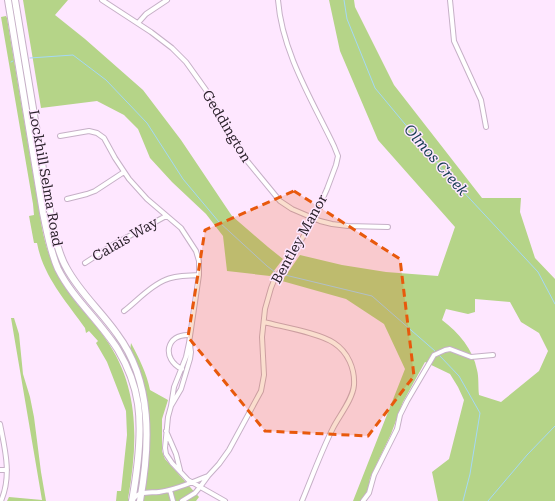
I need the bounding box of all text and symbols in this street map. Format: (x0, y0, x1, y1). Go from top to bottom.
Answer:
street label: Geddington (199, 87, 255, 165)
street label: Lockhill Selma Road (26, 108, 66, 248)
water label: Olmos Creek (400, 121, 472, 200)
street label: Bentley Manor (268, 192, 330, 286)
street label: Calais Way (89, 213, 161, 264)

